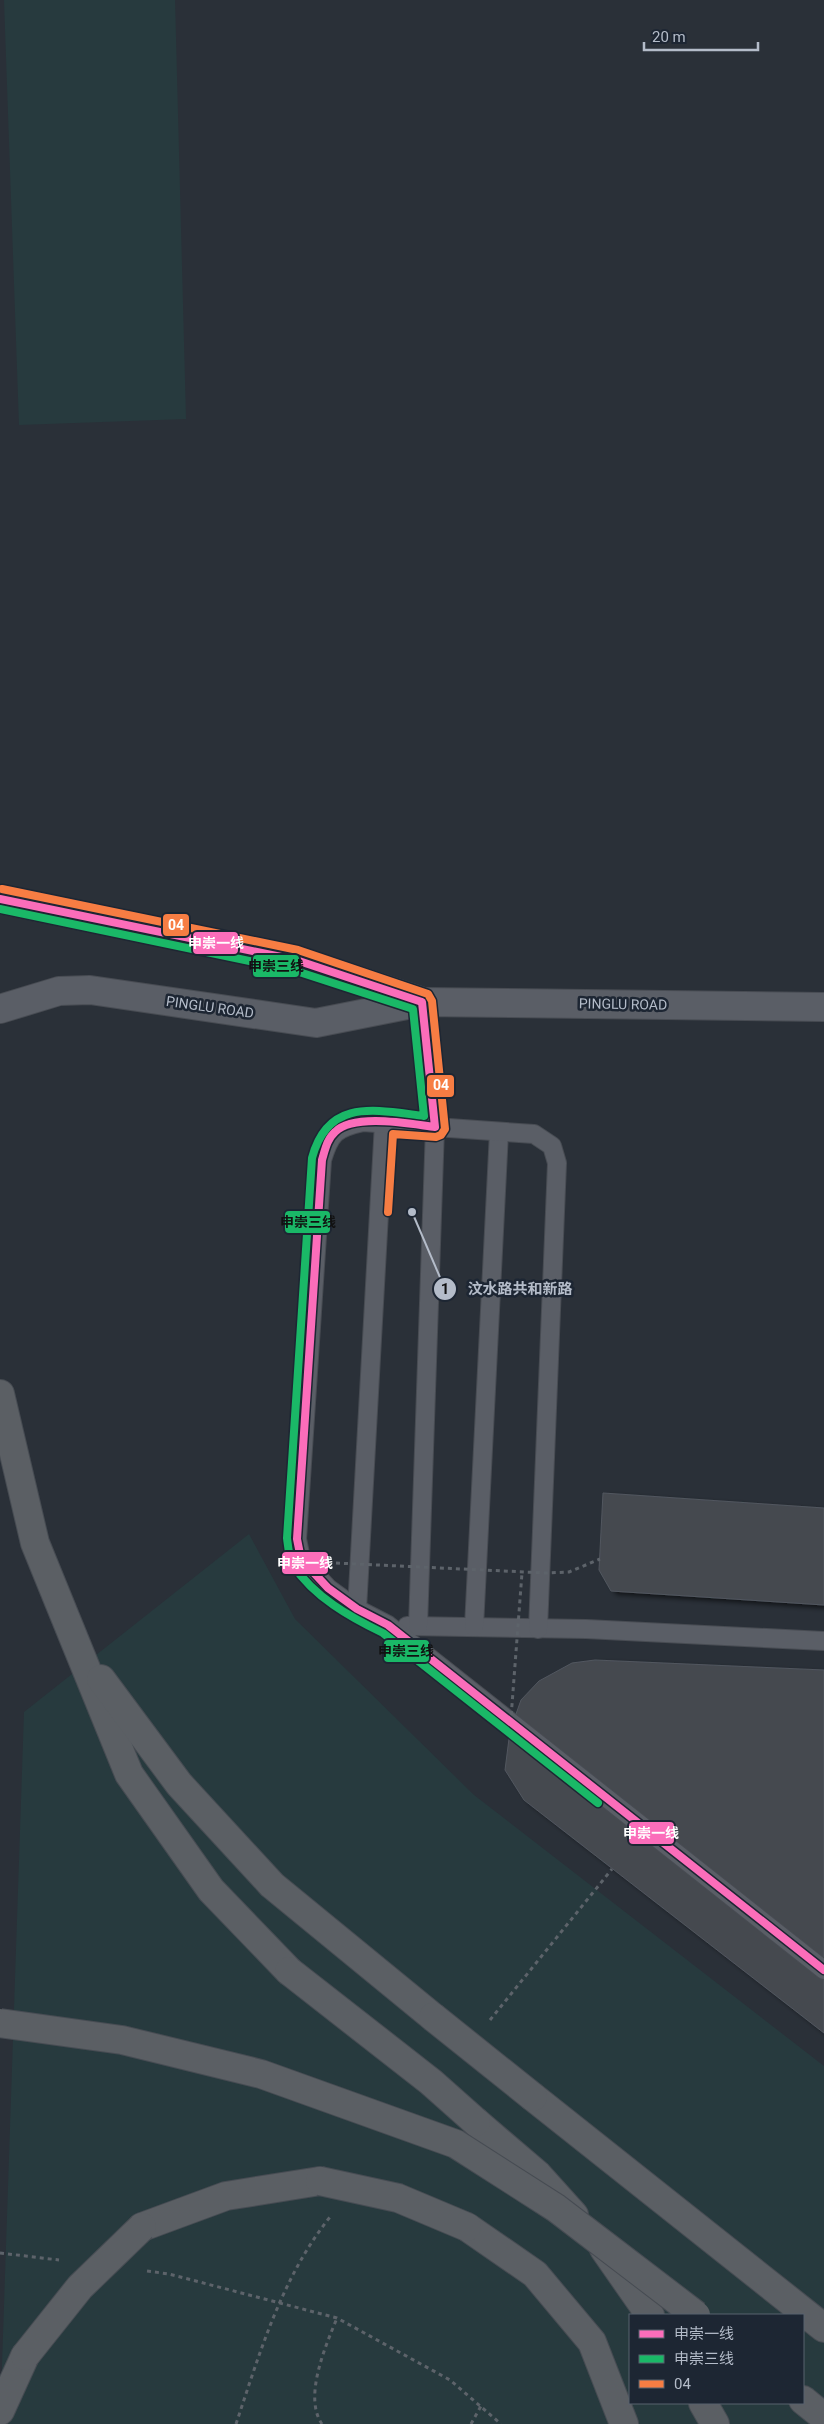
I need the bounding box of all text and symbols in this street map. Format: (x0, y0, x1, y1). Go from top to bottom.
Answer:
scale bar (644, 20, 758, 52)
text: 20 m (652, 28, 686, 46)
line badge: 04 (162, 913, 190, 937)
text: 04 (168, 917, 184, 933)
line badge: 申崇一线 (192, 931, 239, 955)
text: 申崇一线 (188, 935, 244, 951)
line badge: 申崇三线 (252, 954, 300, 978)
text: 申崇三线 (248, 958, 304, 974)
street label: PINGLU ROAD (165, 993, 255, 1021)
street label: PINGLU ROAD (579, 995, 667, 1013)
line badge: 04 (426, 1074, 455, 1098)
text: 04 (433, 1077, 449, 1093)
line badge: 申崇三线 (284, 1210, 331, 1234)
text: 申崇三线 (280, 1214, 336, 1230)
callout: 汶水路共和新路 (432, 1274, 582, 1304)
text: 1 (441, 1280, 449, 1298)
text: 汶水路共和新路 (467, 1280, 573, 1298)
line badge: 申崇一线 (281, 1551, 329, 1575)
text: 申崇一线 (277, 1555, 333, 1571)
line badge: 申崇三线 (383, 1639, 430, 1663)
text: 申崇三线 (378, 1643, 434, 1659)
line badge: 申崇一线 (628, 1821, 675, 1845)
text: 申崇一线 (623, 1825, 679, 1841)
legend (629, 2314, 804, 2404)
text: 申崇一线 (674, 2325, 734, 2343)
text: 申崇三线 (674, 2350, 734, 2368)
text: 04 (674, 2375, 691, 2393)

